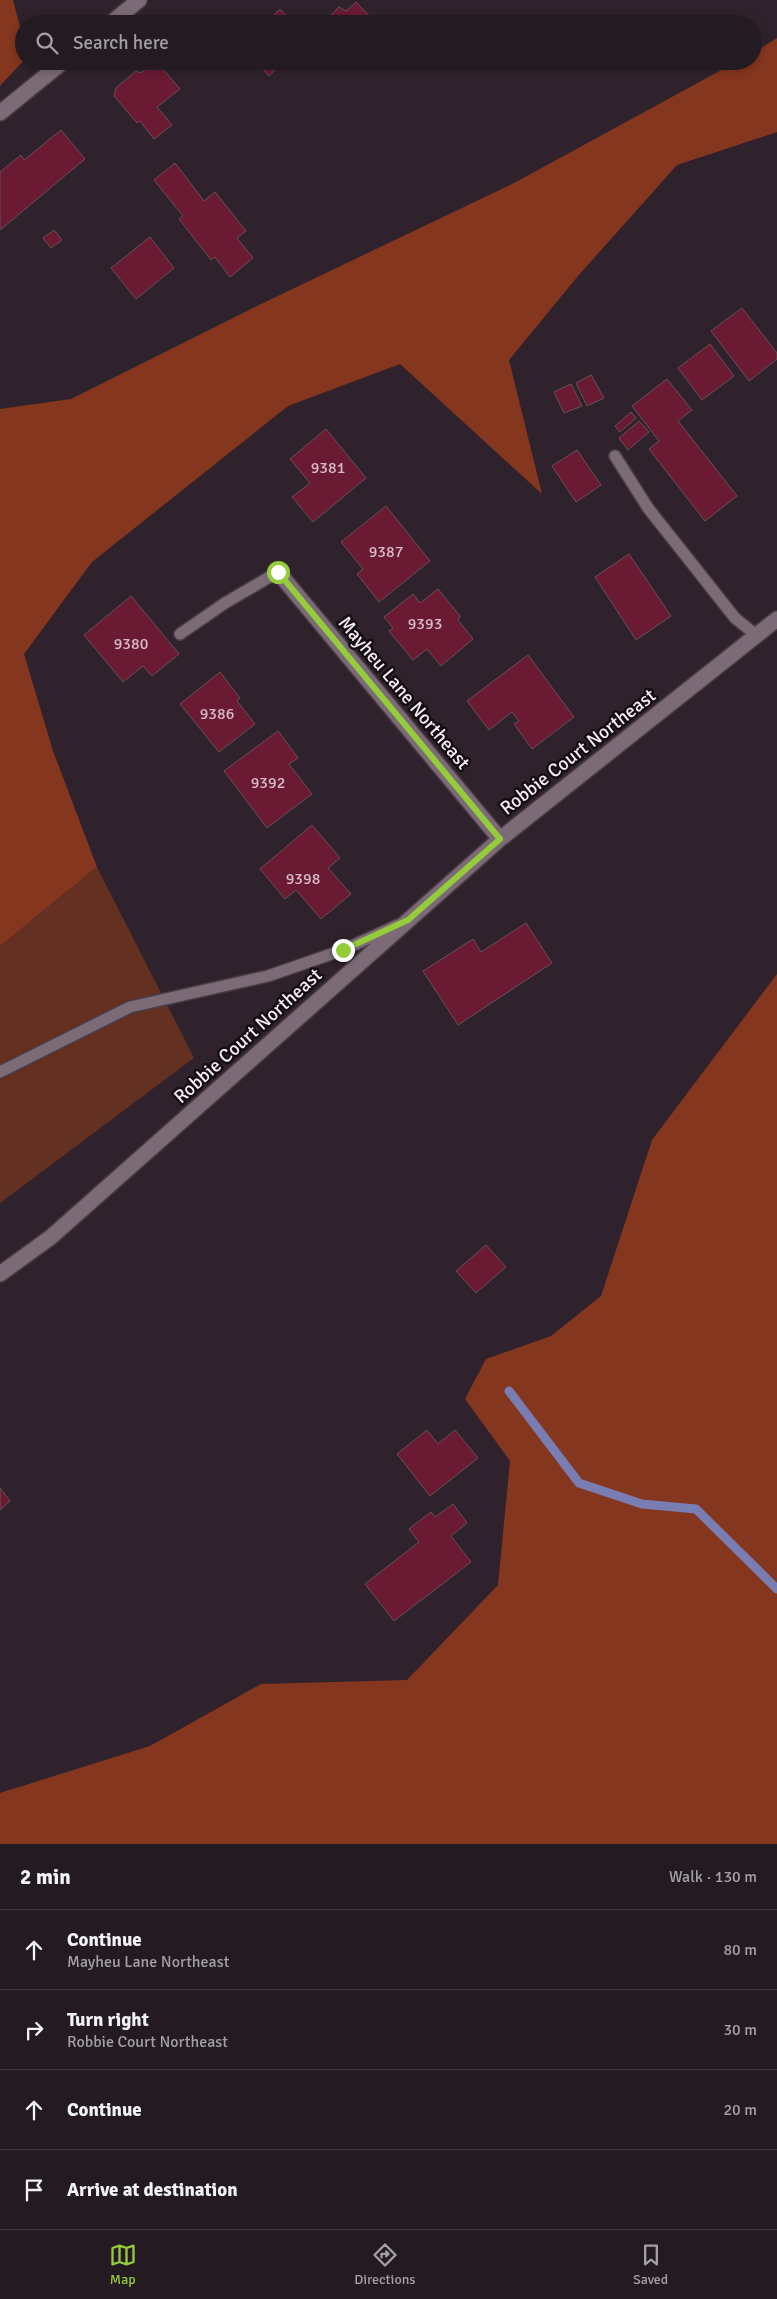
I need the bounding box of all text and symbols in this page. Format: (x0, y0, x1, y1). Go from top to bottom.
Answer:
search box (15, 15, 762, 70)
icon: search (33, 29, 61, 57)
text: Search here (73, 31, 169, 55)
house number: 9381 (311, 458, 345, 478)
house number: 9387 (369, 542, 403, 562)
route start (267, 561, 290, 584)
street label: Mayheu Lane Northeast (333, 611, 475, 775)
house number: 9393 (408, 614, 442, 634)
house number: 9380 (114, 634, 148, 654)
street label: Robbie Court Northeast (495, 684, 661, 820)
house number: 9386 (200, 704, 234, 724)
house number: 9392 (251, 773, 285, 793)
house number: 9398 (286, 869, 320, 889)
route end (332, 939, 355, 962)
street label: Robbie Court Northeast (169, 963, 327, 1109)
text: 2 min (20, 1864, 71, 1890)
text: Walk · 130 m (669, 1867, 757, 1887)
text: Continue (67, 1928, 142, 1952)
icon: ahead (20, 1936, 48, 1964)
text: 80 m (723, 1940, 757, 1960)
text: Mayheu Lane Northeast (67, 1952, 229, 1972)
text: Turn right (67, 2008, 149, 2032)
icon: right (20, 2016, 48, 2044)
text: 30 m (723, 2020, 757, 2040)
text: Robbie Court Northeast (67, 2032, 228, 2052)
icon: ahead (20, 2096, 48, 2124)
text: Continue (67, 2098, 142, 2122)
text: 20 m (723, 2100, 757, 2120)
icon: arrive (20, 2176, 48, 2204)
text: Arrive at destination (67, 2178, 238, 2202)
tab: Map (109, 2241, 137, 2288)
tab: Directions (354, 2241, 415, 2288)
tab: Saved (633, 2241, 668, 2288)

